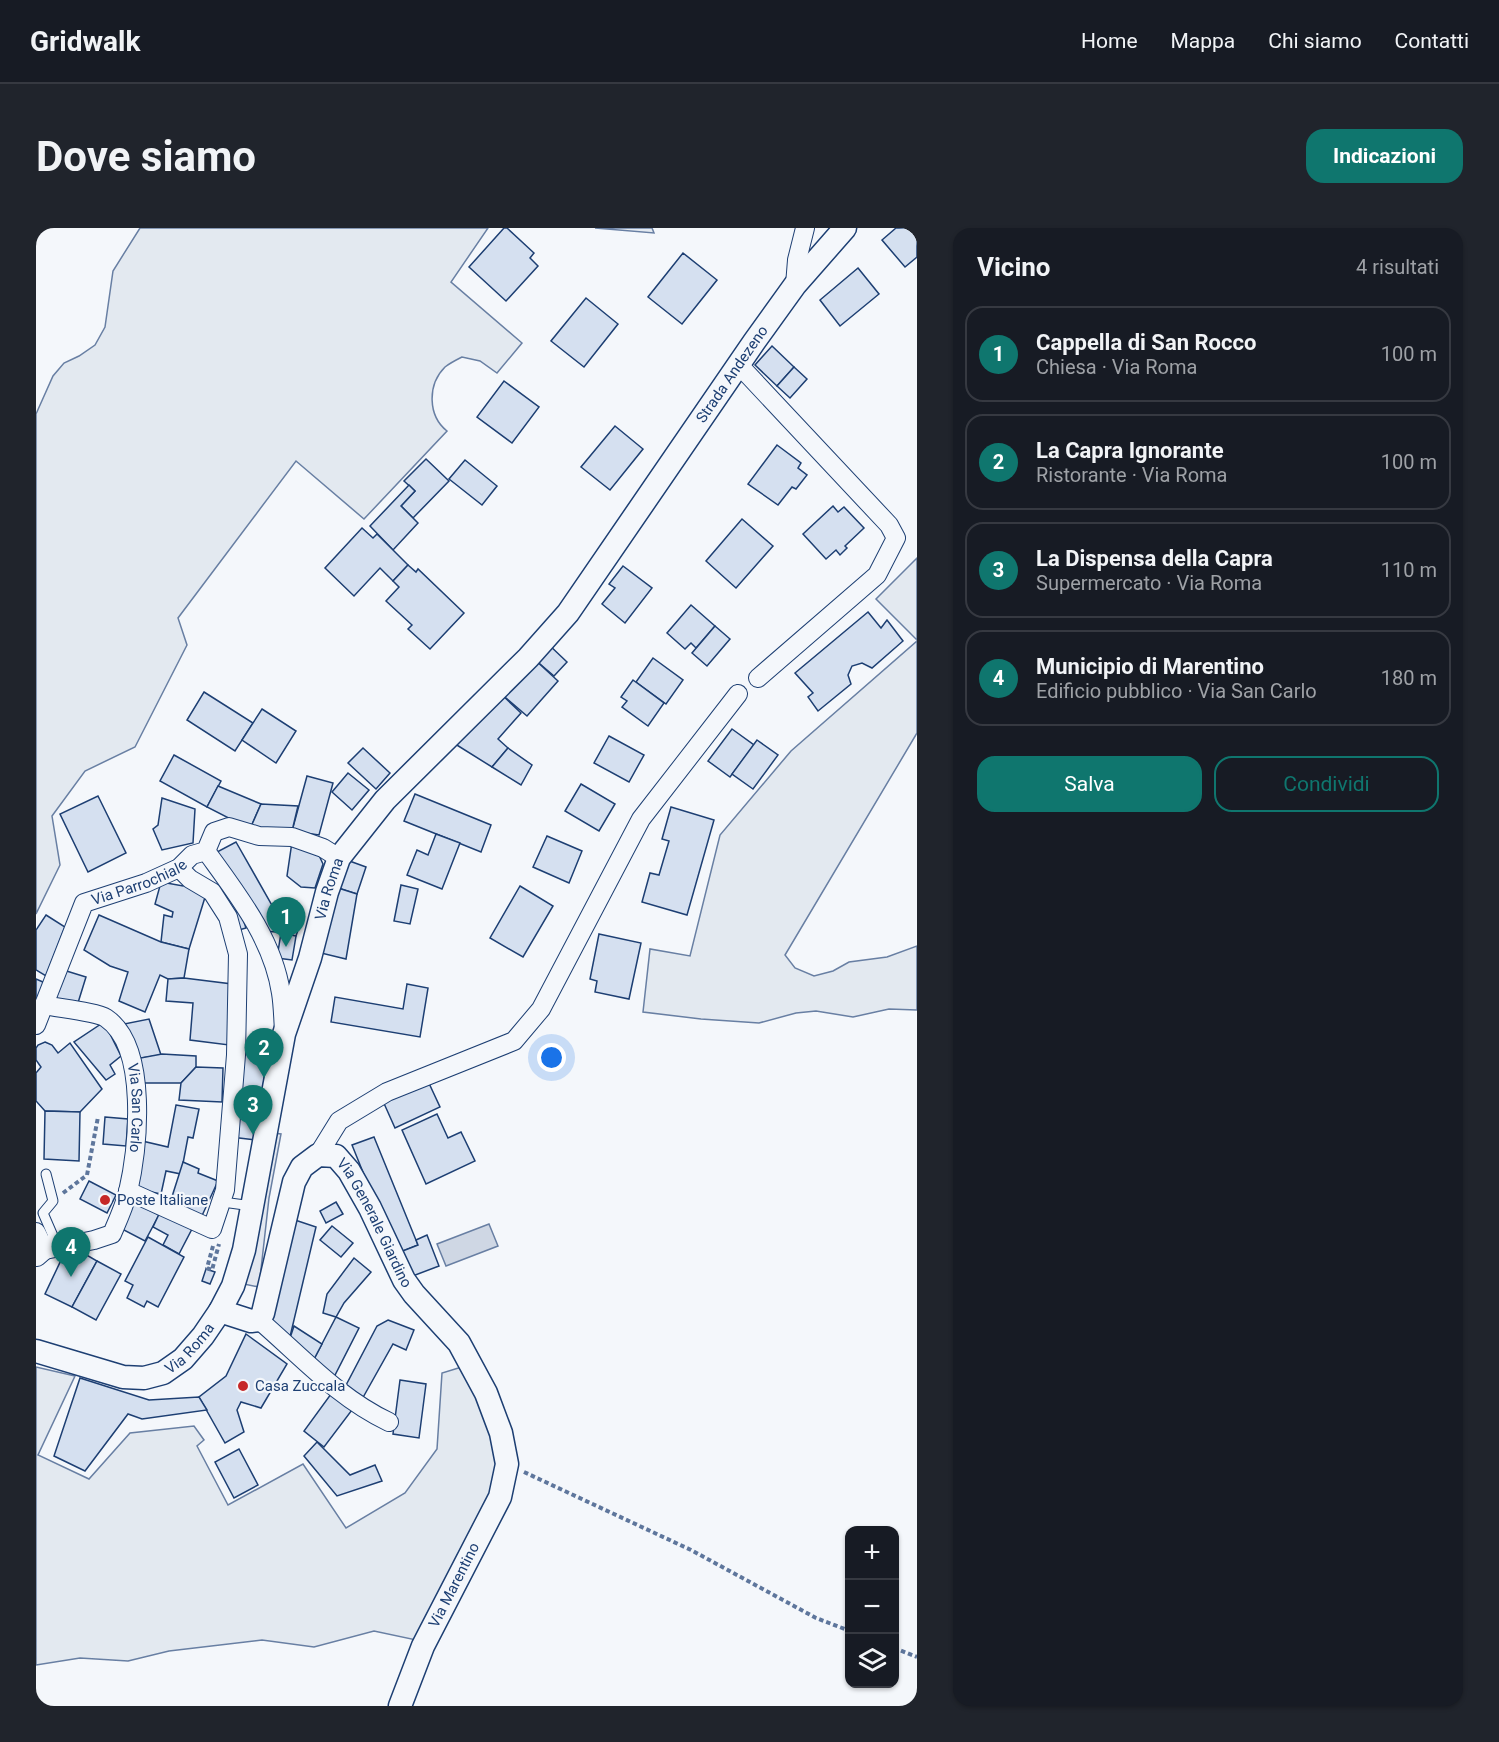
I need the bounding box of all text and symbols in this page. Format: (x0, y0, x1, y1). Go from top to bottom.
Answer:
text: Gridwalk (30, 25, 140, 58)
text: Home (1081, 29, 1138, 53)
text: Mappa (1171, 29, 1235, 53)
text: Chi siamo (1268, 29, 1362, 53)
text: Contatti (1395, 29, 1469, 53)
button: Indicazioni (1306, 129, 1463, 183)
text: Dove siamo (36, 132, 256, 181)
text: Vicino (977, 252, 1051, 282)
text: 4 risultati (1356, 255, 1439, 279)
street label: Strada Andezeno (692, 322, 772, 426)
text: Cappella di San Rocco (1036, 330, 1256, 355)
text: 1 (993, 342, 1004, 366)
text: 100 m (1381, 342, 1437, 366)
text: Chiesa · Via Roma (1036, 355, 1197, 379)
text: La Capra Ignorante (1036, 438, 1224, 463)
text: 2 (993, 450, 1004, 474)
text: 100 m (1381, 450, 1437, 474)
text: Ristorante · Via Roma (1036, 463, 1227, 487)
text: La Dispensa della Capra (1036, 546, 1273, 571)
text: 3 (993, 558, 1004, 582)
text: 110 m (1381, 558, 1437, 582)
text: Supermercato · Via Roma (1036, 571, 1262, 595)
text: Municipio di Marentino (1036, 654, 1264, 679)
text: 4 (993, 666, 1004, 690)
text: 180 m (1381, 666, 1437, 690)
text: Edificio pubblico · Via San Carlo (1036, 679, 1317, 703)
button: Salva (977, 756, 1202, 812)
button: Condividi (1214, 756, 1439, 812)
street label: Via Roma (311, 855, 347, 922)
street label: Via Parrochiale (89, 856, 191, 909)
pin: 1 (266, 898, 306, 947)
pin: 2 (244, 1028, 284, 1078)
your location (537, 1043, 566, 1072)
street label: Via San Carlo (124, 1062, 146, 1153)
pin: 3 (234, 1086, 272, 1135)
street label: Via Generale Giardino (333, 1154, 416, 1291)
place label: Poste Italiane (117, 1191, 208, 1209)
marker: Poste Italiane (98, 1193, 112, 1207)
pin: 4 (51, 1228, 90, 1277)
street label: Via Roma (161, 1320, 218, 1378)
place label: Casa Zuccala (255, 1377, 345, 1395)
marker: Casa Zuccala (236, 1379, 250, 1393)
map controls (845, 1526, 899, 1688)
button: + (845, 1526, 899, 1580)
street label: Via Marentino (425, 1540, 483, 1630)
button: − (845, 1580, 899, 1634)
button: layers (845, 1634, 899, 1688)

